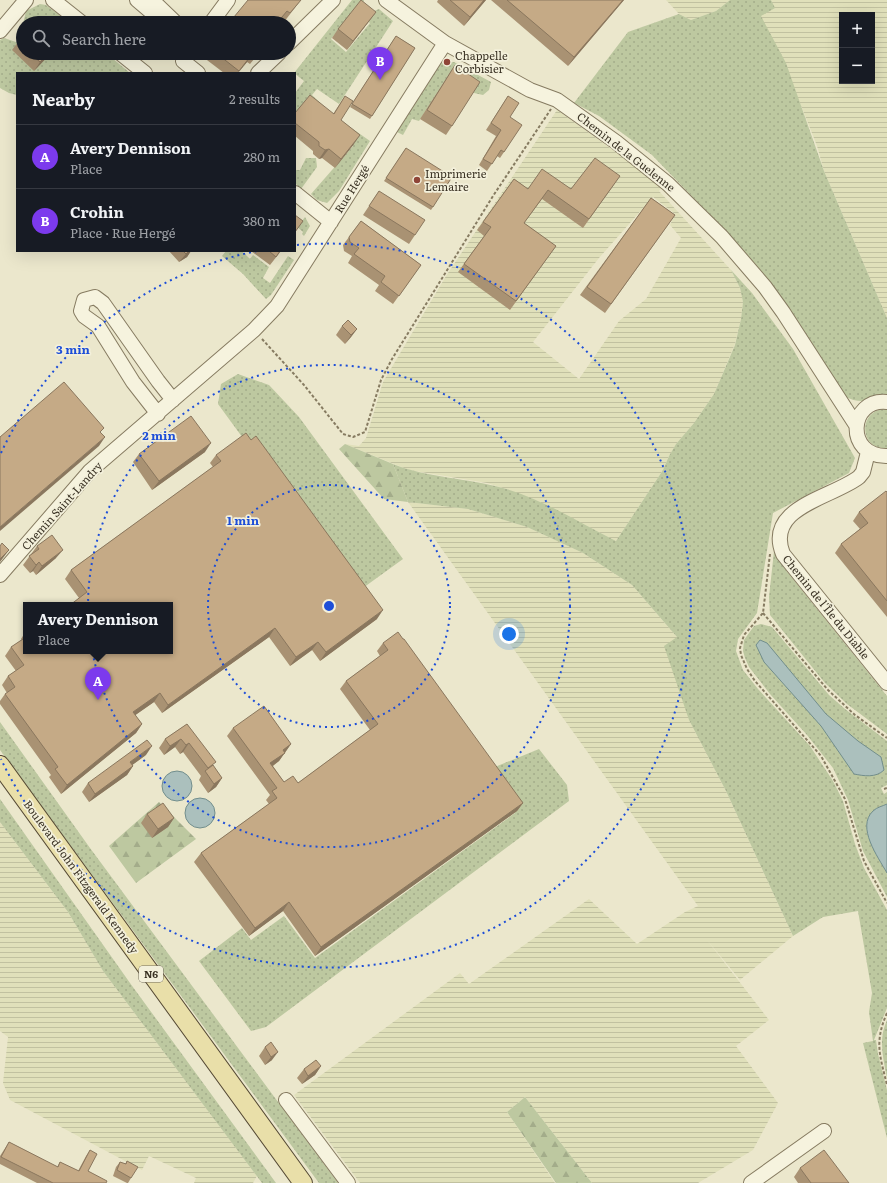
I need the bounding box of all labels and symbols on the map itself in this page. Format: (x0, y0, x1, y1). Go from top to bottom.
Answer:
pin: B (367, 47, 393, 80)
place label: Chappelle Corbisier (455, 47, 508, 76)
marker: Chappelle Corbisier (442, 57, 452, 67)
street label: Chemin de la Guelenne (574, 108, 679, 195)
street label: Rue Hergé (330, 161, 372, 216)
place label: Imprimerie Lemaire (425, 165, 487, 194)
marker: Imprimerie Lemaire (412, 175, 422, 185)
text: 3 min (56, 340, 91, 358)
text: 2 min (142, 426, 176, 444)
street label: Chemin Saint-Landry (17, 457, 106, 553)
text: 1 min (227, 511, 260, 529)
street label: Chemin de l'Île du Diable (780, 551, 874, 662)
centre of rings (322, 599, 336, 613)
your location (499, 624, 519, 644)
pin: A (85, 667, 111, 700)
street label: Boulevard John Fitzgerald Kennedy (21, 796, 143, 957)
road number: N6 (139, 966, 163, 982)

